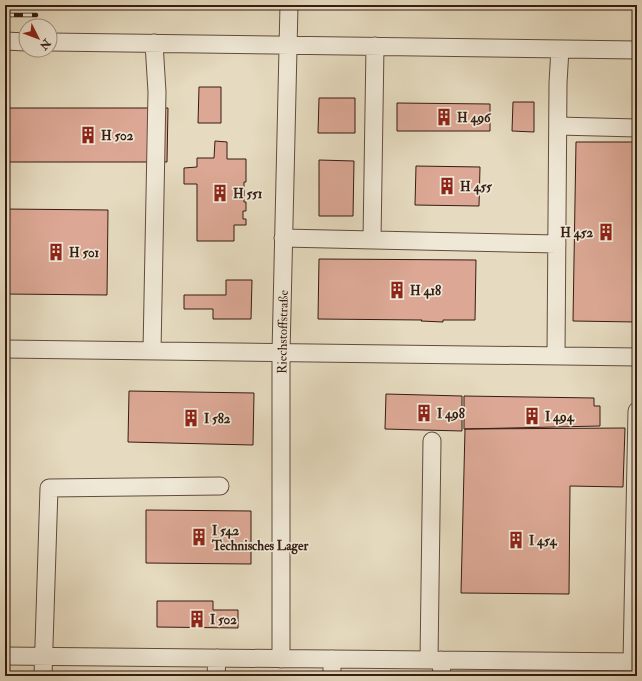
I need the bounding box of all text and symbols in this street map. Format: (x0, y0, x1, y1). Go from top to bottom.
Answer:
north arrow (18, 18, 58, 58)
text: N (36, 36, 54, 53)
building icon: H 496 (434, 107, 454, 127)
place label: H 496 (457, 110, 492, 126)
building icon: H 502 (78, 125, 98, 145)
place label: H 502 (101, 128, 134, 144)
building icon: H 455 (437, 176, 457, 196)
place label: H 455 (460, 179, 492, 195)
building icon: H 551 (210, 183, 230, 203)
place label: H 551 (233, 186, 263, 202)
building icon: H 452 (596, 222, 616, 242)
place label: H 452 (560, 225, 593, 241)
building icon: H 501 (46, 242, 66, 262)
place label: H 501 (69, 245, 100, 261)
building icon: H 418 (387, 280, 407, 300)
place label: H 418 (410, 283, 441, 299)
street label: Riechstoffstraße (274, 289, 292, 374)
building icon: I 498 (414, 403, 434, 423)
place label: I 498 (437, 406, 465, 422)
building icon: I 494 (522, 406, 542, 426)
building icon: I 582 (181, 408, 201, 428)
place label: I 494 (545, 409, 575, 425)
place label: I 582 (204, 411, 231, 427)
place label: I 542 Technisches Lager (211, 523, 309, 555)
building icon: I 542 Technisches Lager (189, 527, 209, 547)
building icon: I 454 (506, 530, 526, 550)
place label: I 454 (529, 533, 557, 549)
building icon: I 502 (187, 609, 207, 629)
place label: I 502 (210, 612, 237, 628)

